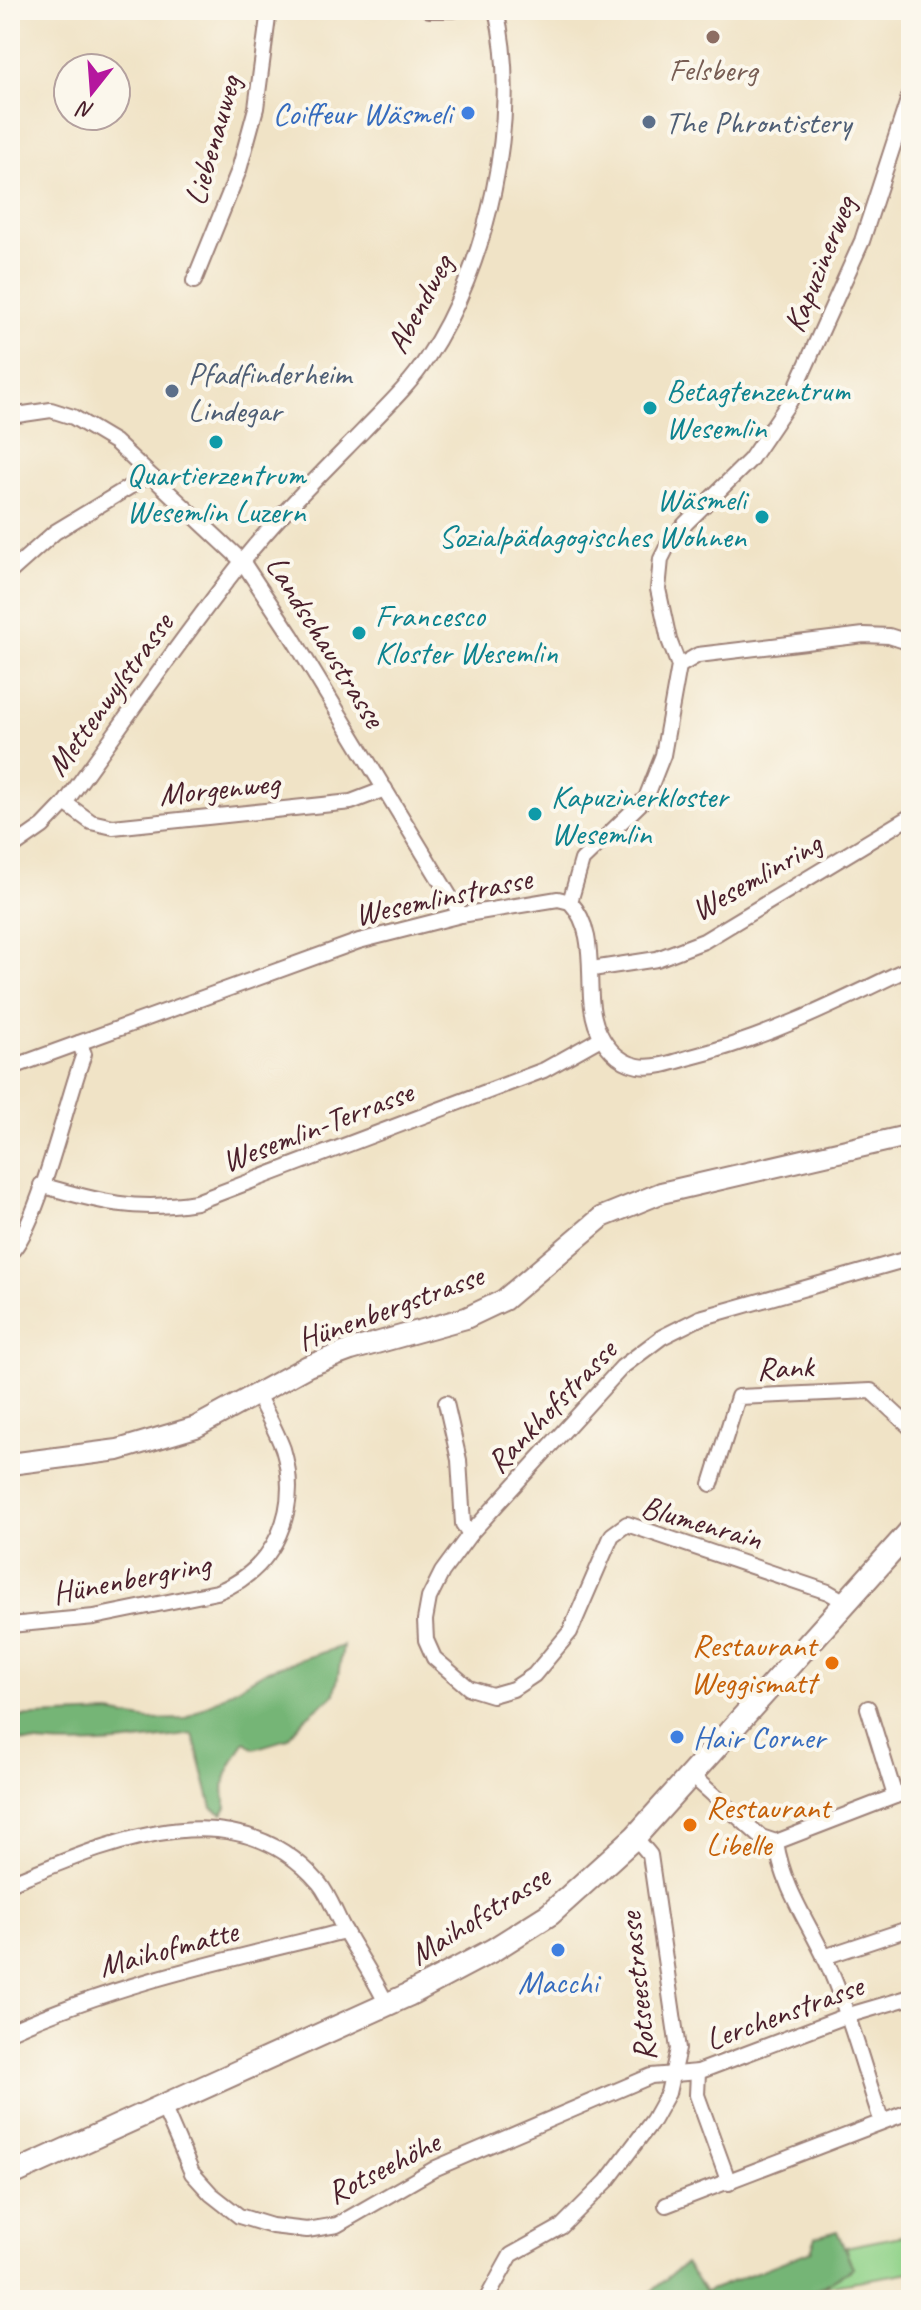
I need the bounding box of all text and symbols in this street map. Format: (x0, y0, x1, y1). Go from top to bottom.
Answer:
marker: Felsberg (704, 28, 722, 46)
place label: Felsberg (669, 49, 760, 90)
north arrow (52, 52, 132, 132)
street label: Liebenauweg (174, 69, 251, 210)
place label: Coiffeur Wäsmeli (273, 93, 456, 134)
text: N (73, 94, 97, 126)
place label: The Phrontistery (665, 102, 854, 143)
marker: Coiffeur Wäsmeli (459, 104, 477, 122)
marker: The Phrontistery (640, 113, 658, 131)
street label: Kapuzinerweg (774, 189, 866, 338)
street label: Abendweg (377, 246, 464, 361)
place label: Pfadfinderheim Lindegar (188, 353, 354, 431)
place label: Betagtenzentrum Wesemlin (666, 370, 851, 448)
marker: Pfadfinderheim Lindegar (163, 382, 181, 400)
marker: Betagtenzentrum Wesemlin (641, 399, 659, 417)
marker: Quartierzentrum Wesemlin Luzern (207, 433, 225, 451)
place label: Quartierzentrum Wesemlin Luzern (126, 454, 308, 532)
place label: Wäsmeli Sozialpädagogisches Wohnen (438, 479, 750, 557)
marker: Wäsmeli Sozialpädagogisches Wohnen (753, 508, 771, 526)
street label: Landschaustrasse (256, 548, 396, 737)
place label: Francesco Kloster Wesemlin (375, 595, 558, 673)
street label: Mettenwylstrasse (37, 603, 184, 784)
marker: Francesco Kloster Wesemlin (350, 624, 368, 642)
street label: Morgenweg (157, 762, 284, 815)
place label: Kapuzinerkloster Wesemlin (551, 776, 730, 854)
marker: Kapuzinerkloster Wesemlin (526, 805, 544, 823)
street label: Wesemlinring (684, 822, 830, 930)
street label: Wesemlinstrasse (351, 857, 538, 935)
street label: Wesemlin-Terrasse (216, 1070, 421, 1182)
street label: Hünenbergstrasse (292, 1254, 491, 1360)
street label: Rankhofstrasse (477, 1329, 627, 1482)
street label: Rank (756, 1345, 817, 1389)
street label: Blumenrain (637, 1486, 767, 1559)
street label: Hünenbergring (49, 1543, 216, 1614)
place label: Restaurant Weggismatt (690, 1625, 820, 1703)
marker: Restaurant Weggismatt (823, 1654, 841, 1672)
place label: Hair Corner (693, 1717, 828, 1758)
marker: Hair Corner (668, 1728, 686, 1746)
place label: Restaurant Libelle (706, 1787, 833, 1865)
marker: Restaurant Libelle (681, 1816, 699, 1834)
street label: Maihofstrasse (402, 1855, 559, 1975)
street label: Rotseestrasse (609, 1908, 666, 2064)
street label: Maihofmatte (94, 1910, 245, 1987)
marker: Macchi (549, 1941, 567, 1959)
place label: Macchi (518, 1962, 602, 2003)
street label: Lerchenstrasse (700, 1964, 871, 2060)
street label: Rotseehöhe (320, 2120, 449, 2213)

